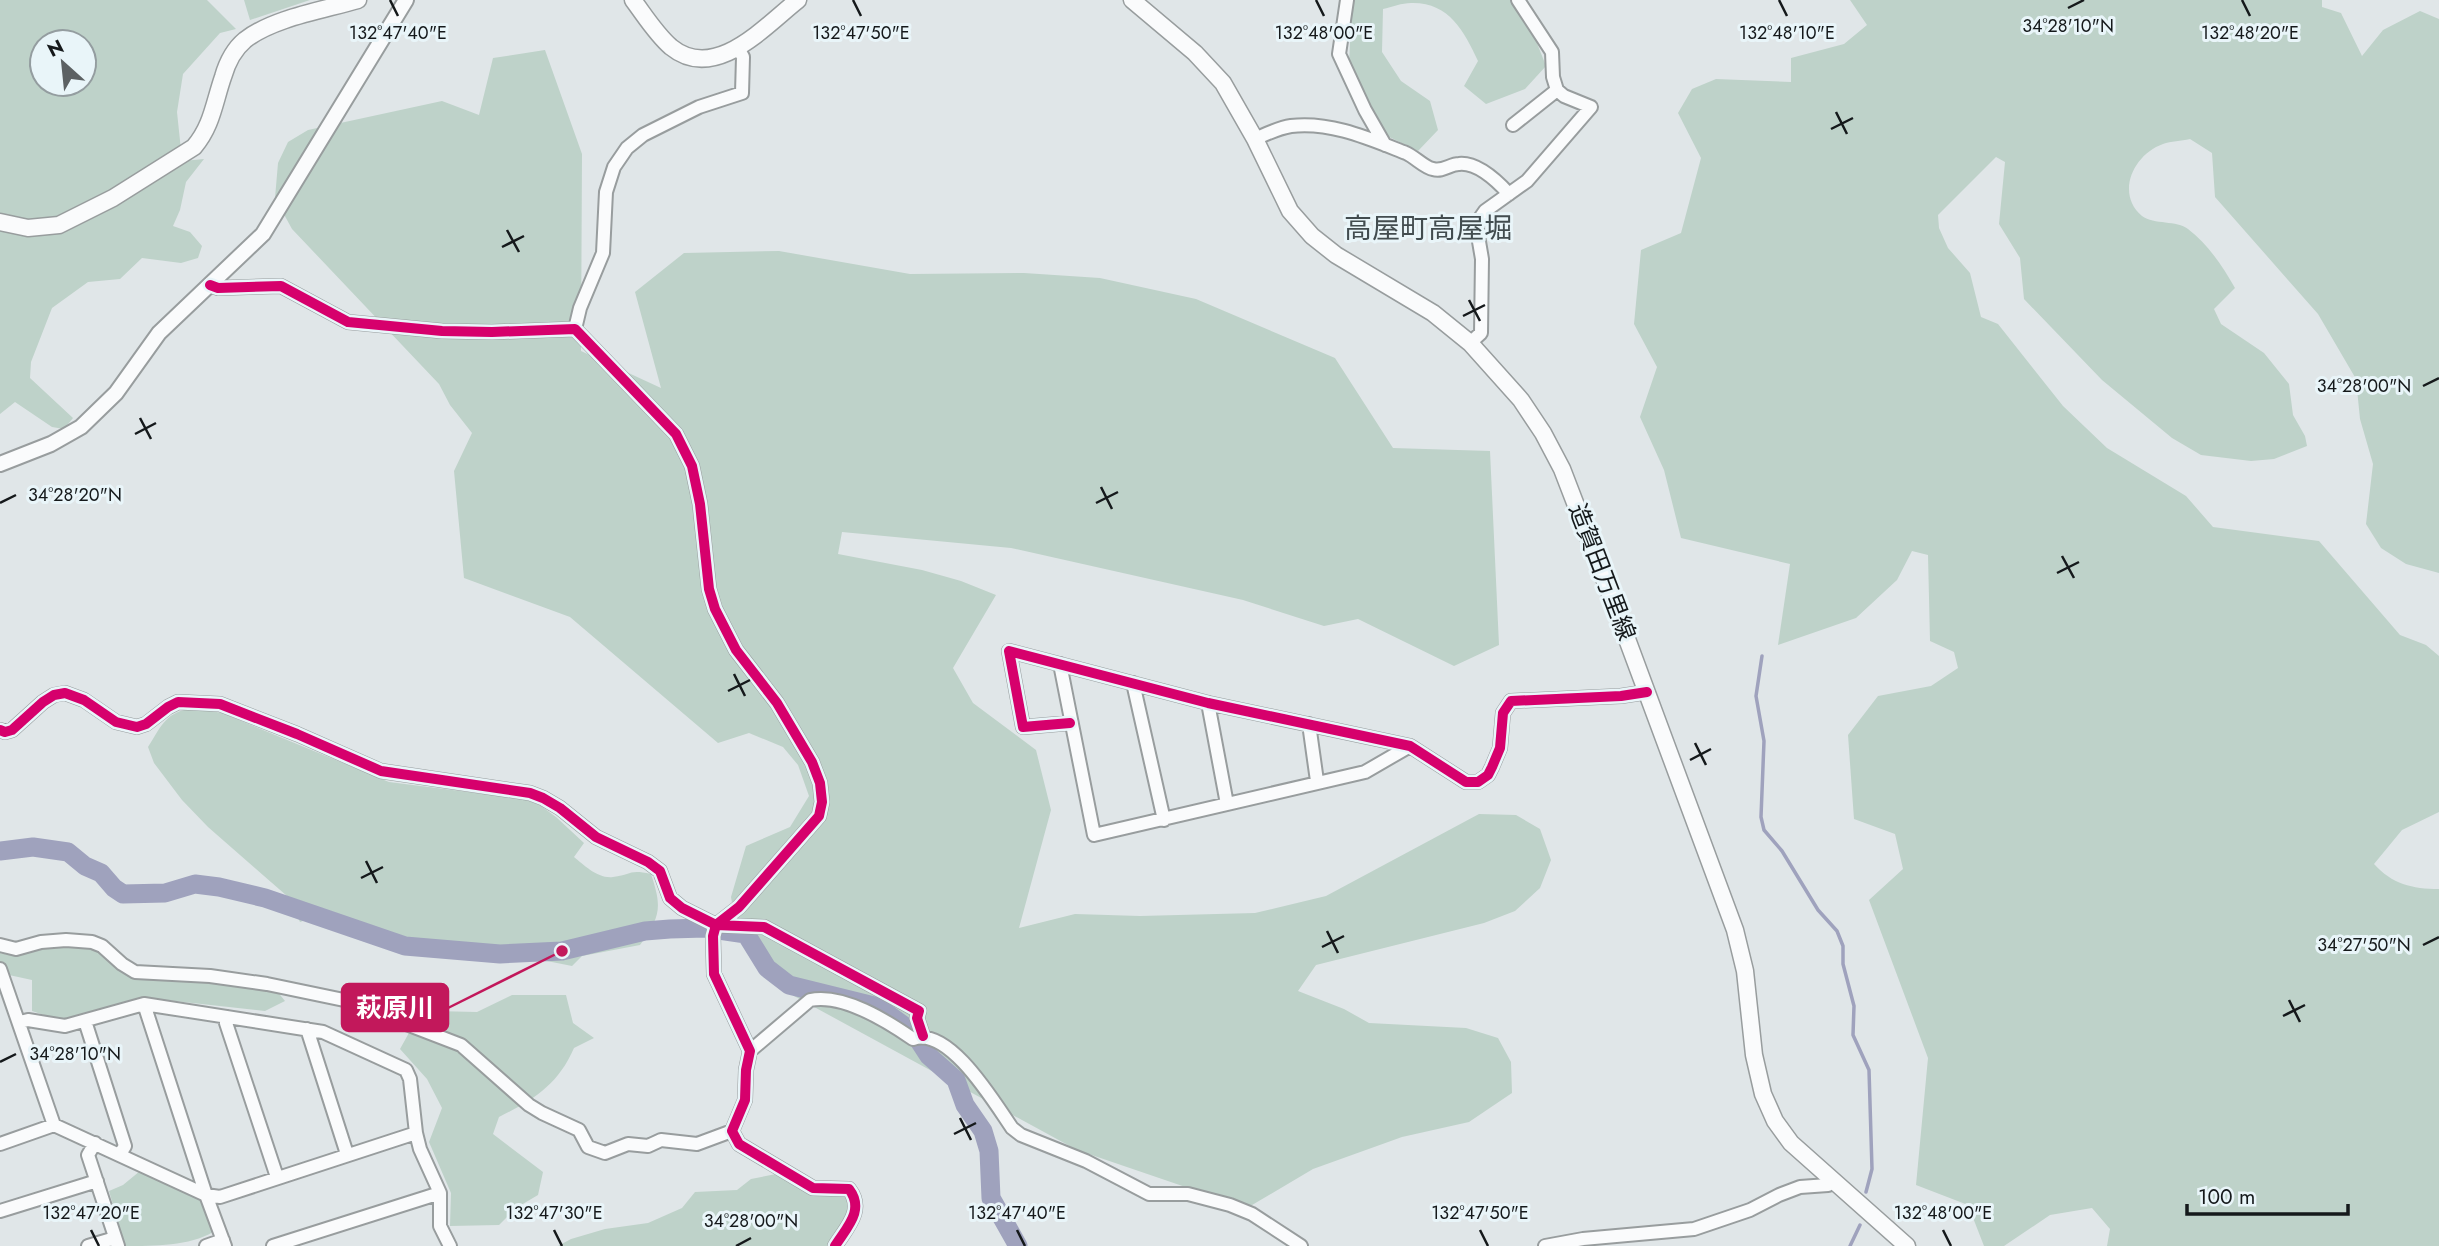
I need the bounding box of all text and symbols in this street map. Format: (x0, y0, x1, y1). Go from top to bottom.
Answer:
text: 34°28'10"N (2022, 13, 2114, 39)
text: 132°47'40"E (349, 20, 447, 46)
text: 132°47'50"E (812, 20, 910, 46)
text: 132°48'00"E (1275, 20, 1373, 46)
text: 132°48'10"E (1739, 20, 1835, 46)
text: 132°48'20"E (2201, 20, 2299, 46)
north arrow (28, 28, 98, 98)
text: N (43, 33, 68, 64)
district label: 高屋町高屋堀 (1344, 208, 1512, 249)
text: 34°28'00"N (2317, 373, 2411, 399)
text: 34°28'20"N (28, 482, 122, 508)
street label: 造賀田万里線 (1560, 498, 1645, 645)
text: 34°27'50"N (2317, 932, 2411, 958)
callout: 萩原川 (342, 984, 448, 1031)
text: 萩原川 (356, 989, 434, 1027)
text: 34°28'10"N (29, 1041, 121, 1067)
scale bar (2187, 1172, 2348, 1216)
text: 100 m (2198, 1182, 2255, 1212)
text: 132°47'20"E (42, 1200, 140, 1226)
text: 132°47'30"E (505, 1200, 603, 1226)
text: 132°47'40"E (968, 1200, 1066, 1226)
text: 132°47'50"E (1431, 1200, 1529, 1226)
text: 132°48'00"E (1894, 1200, 1992, 1226)
text: 34°28'00"N (704, 1208, 798, 1234)

